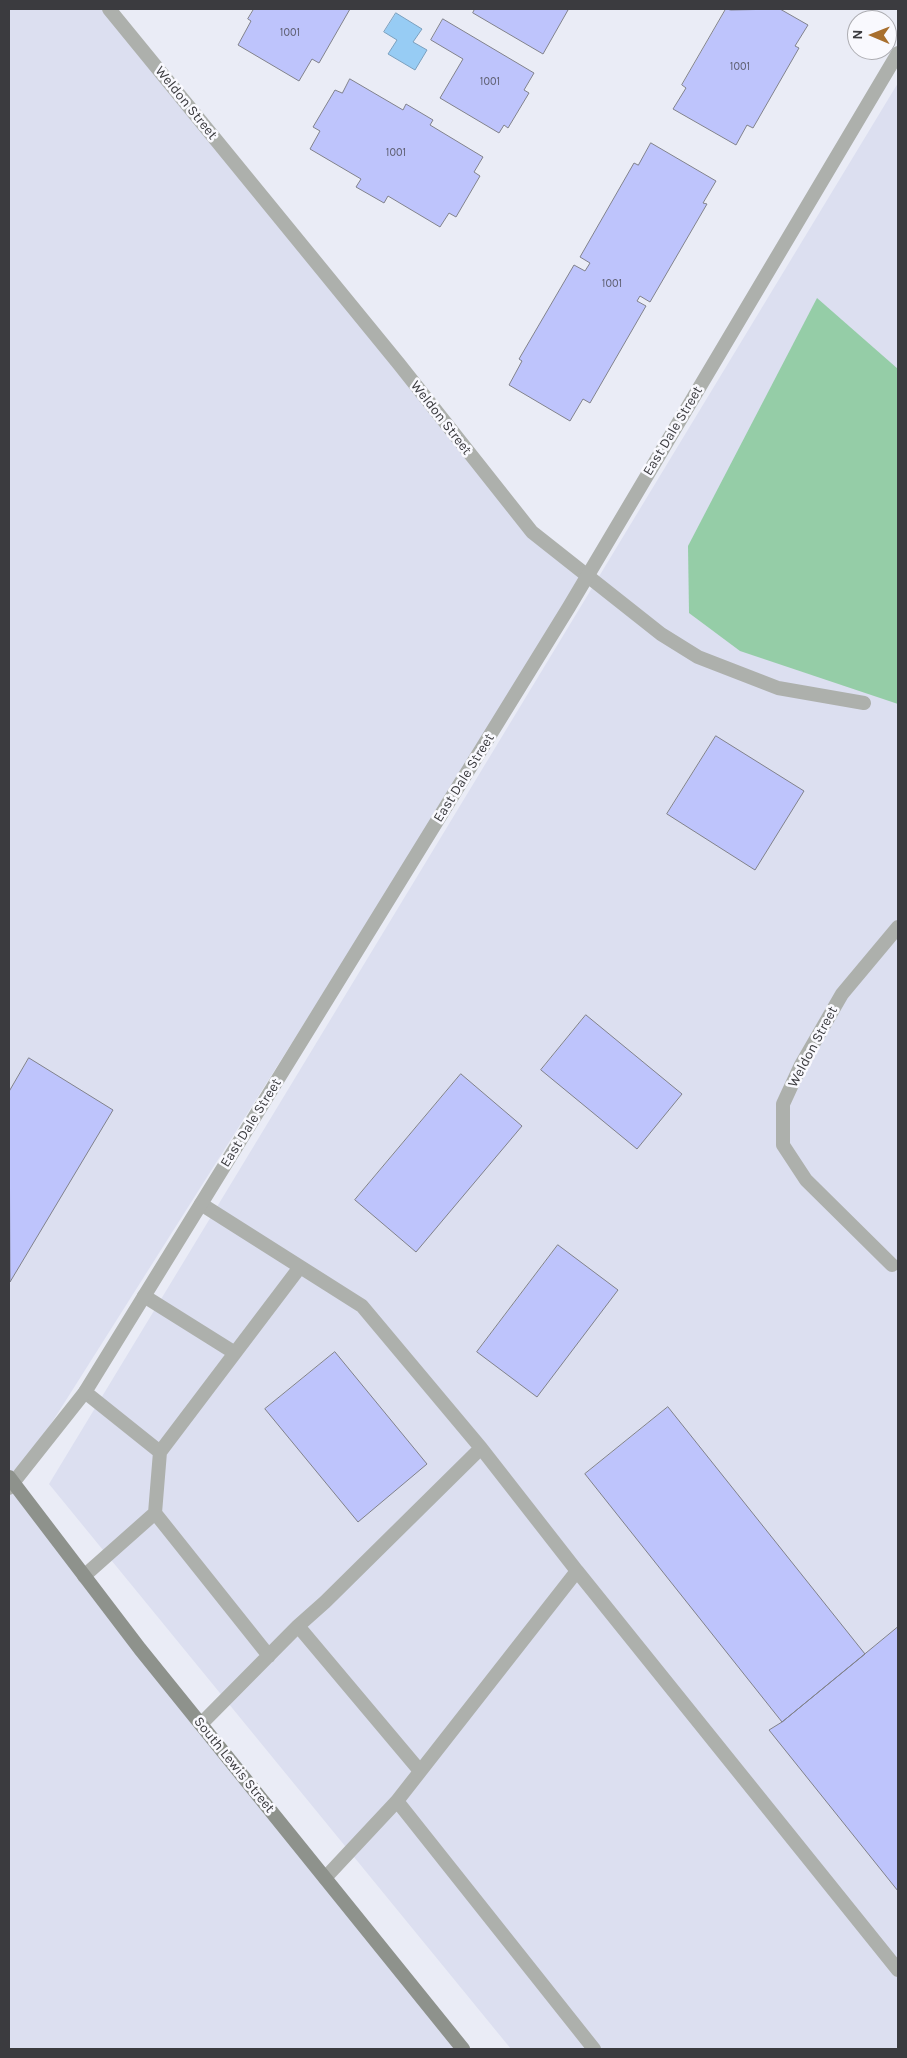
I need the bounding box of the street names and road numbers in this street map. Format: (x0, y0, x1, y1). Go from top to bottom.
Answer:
street label: Weldon Street (151, 63, 221, 143)
street label: Weldon Street (407, 378, 475, 458)
street label: East Dale Street (640, 383, 706, 479)
street label: East Dale Street (430, 731, 498, 825)
street label: Weldon Street (785, 1004, 841, 1090)
street label: East Dale Street (217, 1076, 285, 1170)
street label: South Lewis Street (190, 1714, 278, 1816)

